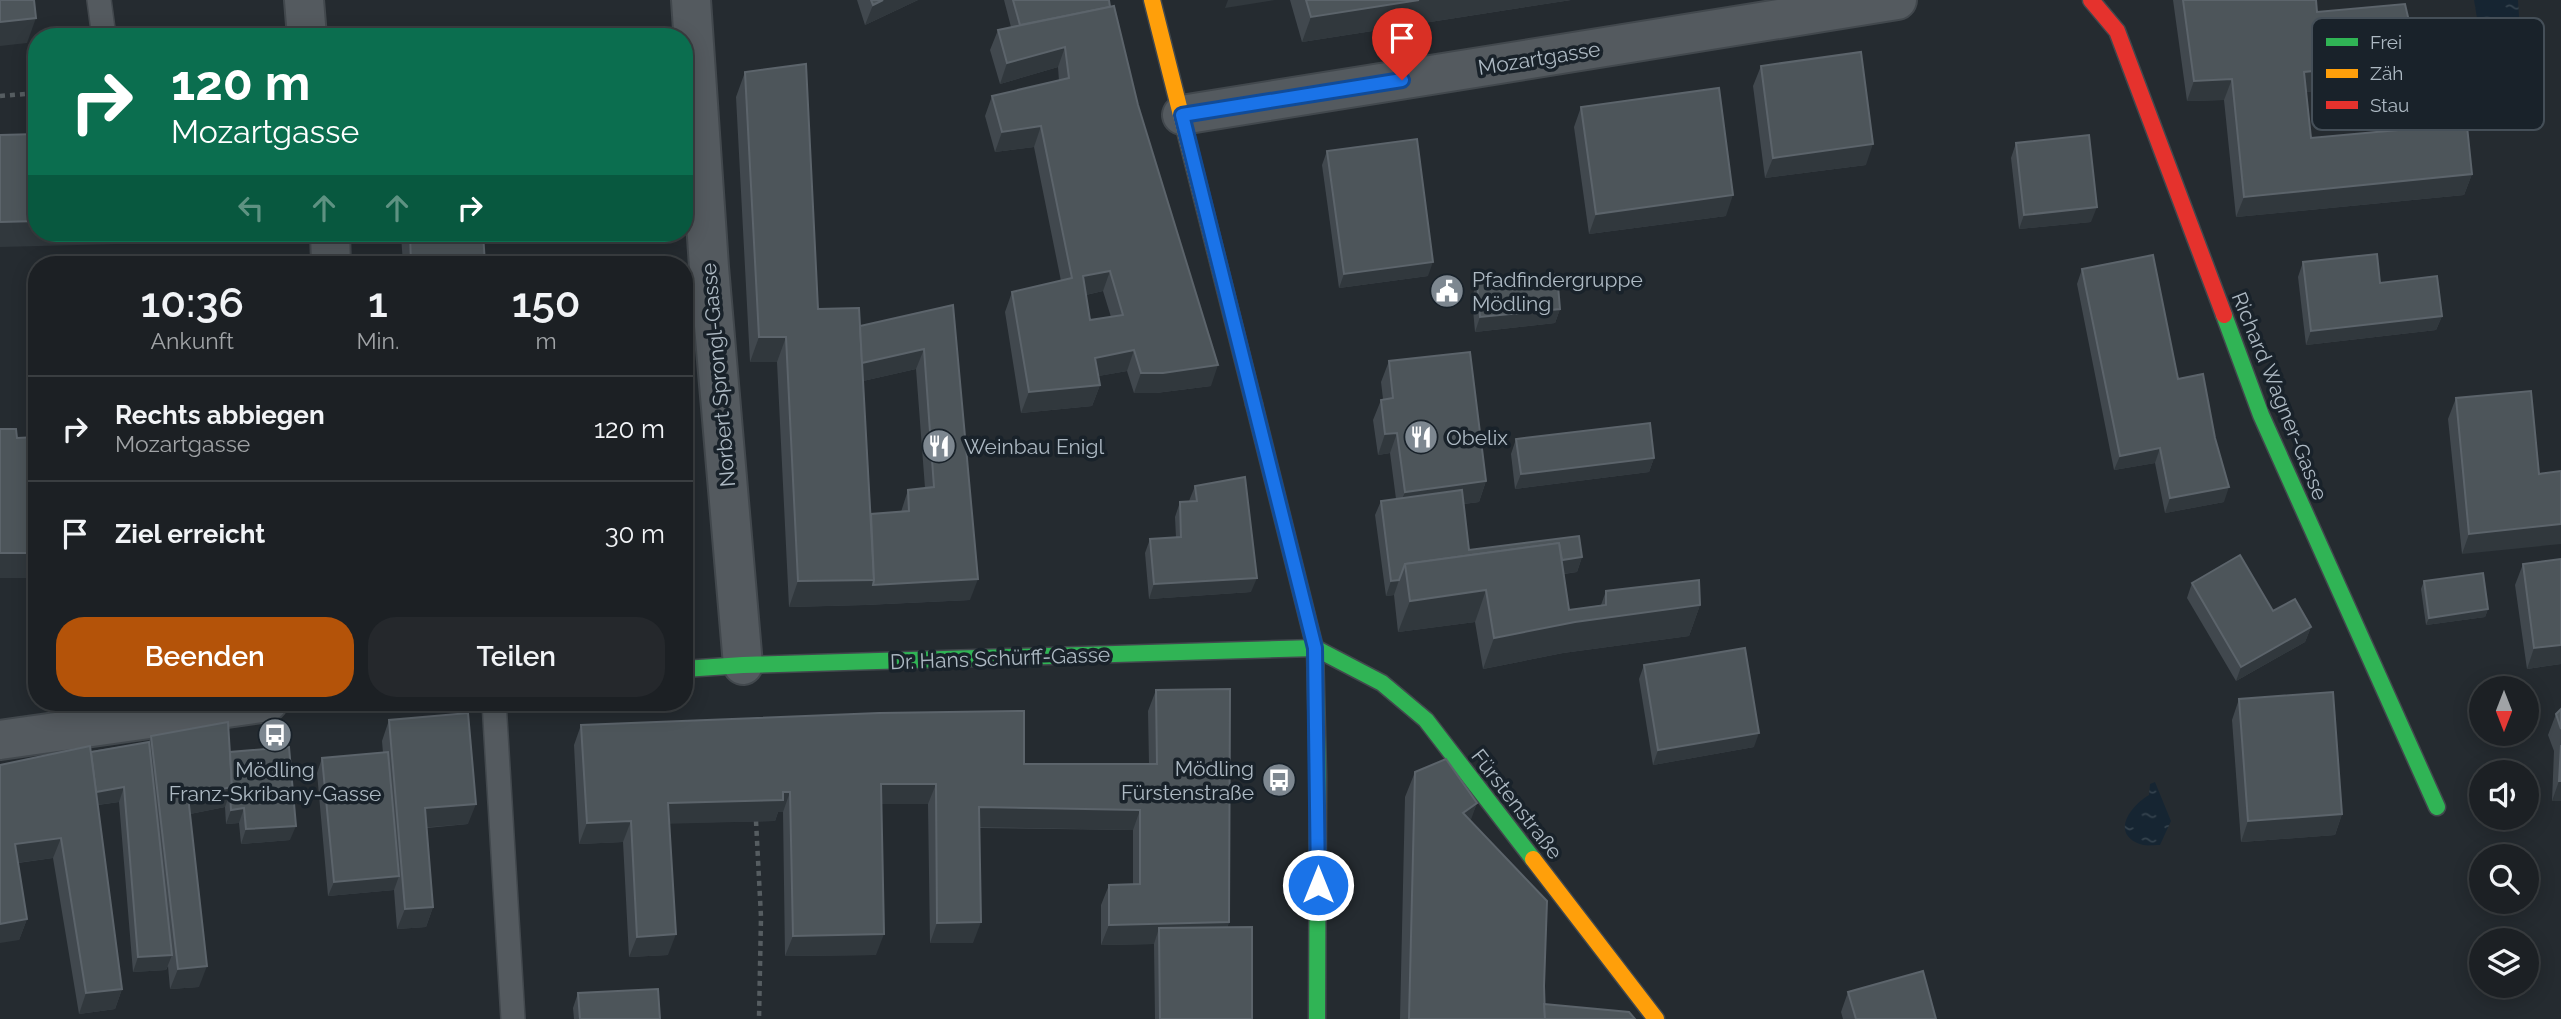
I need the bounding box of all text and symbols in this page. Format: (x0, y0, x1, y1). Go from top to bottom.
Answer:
pin (1372, 8, 1432, 80)
legend (2312, 18, 2544, 130)
icon: arrive (1383, 19, 1421, 57)
text: Frei (2370, 31, 2402, 53)
street label: Mozartgasse (1476, 36, 1602, 80)
text: 120 m (171, 54, 310, 111)
icon: right (56, 56, 147, 147)
text: Zäh (2370, 62, 2403, 84)
text: Stau (2370, 94, 2409, 116)
text: Mozartgasse (171, 113, 359, 150)
icon: left (232, 189, 270, 227)
icon: ahead (305, 189, 343, 227)
icon: ahead (378, 189, 416, 227)
icon: right (451, 189, 489, 227)
street label: Norbert Sprongl-Gasse (696, 262, 740, 488)
place label: Pfadfindergruppe Mödling (1472, 267, 1643, 316)
public building icon: Pfadfindergruppe Mödling (1428, 272, 1466, 310)
text: 10:36 (140, 278, 244, 327)
text: 1 (368, 278, 388, 327)
text: 150 (512, 278, 581, 327)
street label: Richard Wagner-Gasse (2227, 288, 2333, 504)
text: Ankunft (151, 327, 234, 354)
text: Min. (356, 327, 399, 354)
text: m (536, 327, 557, 354)
text: Rechts abbiegen (115, 400, 325, 430)
icon: right (56, 410, 94, 448)
text: 120 m (594, 414, 665, 444)
restaurant icon: Obelix (1402, 418, 1440, 456)
place label: Obelix (1446, 425, 1508, 450)
restaurant icon: Weinbau Enigl (920, 427, 958, 465)
text: Mozartgasse (115, 430, 250, 457)
place label: Weinbau Enigl (964, 434, 1104, 459)
icon: arrive (56, 515, 94, 553)
text: Ziel erreicht (115, 519, 265, 549)
text: 30 m (605, 519, 665, 549)
button: Beenden (56, 617, 354, 697)
button: Teilen (368, 617, 665, 697)
street label: Dr. Hans Schürff-Gasse (889, 642, 1111, 674)
north arrow (2469, 676, 2539, 746)
map controls (2469, 676, 2539, 998)
bus stop icon: Mödling Franz-Skribany-Gasse (256, 716, 294, 754)
street label: Fürstenstraße (1466, 744, 1568, 864)
place label: Mödling Fürstenstraße (1121, 756, 1254, 805)
place label: Mödling Franz-Skribany-Gasse (169, 757, 381, 806)
button: sound (2469, 760, 2539, 830)
bus stop icon: Mödling Fürstenstraße (1260, 761, 1298, 799)
button: search (2469, 844, 2539, 914)
position arrow (1281, 848, 1355, 922)
button: layers (2469, 928, 2539, 998)

